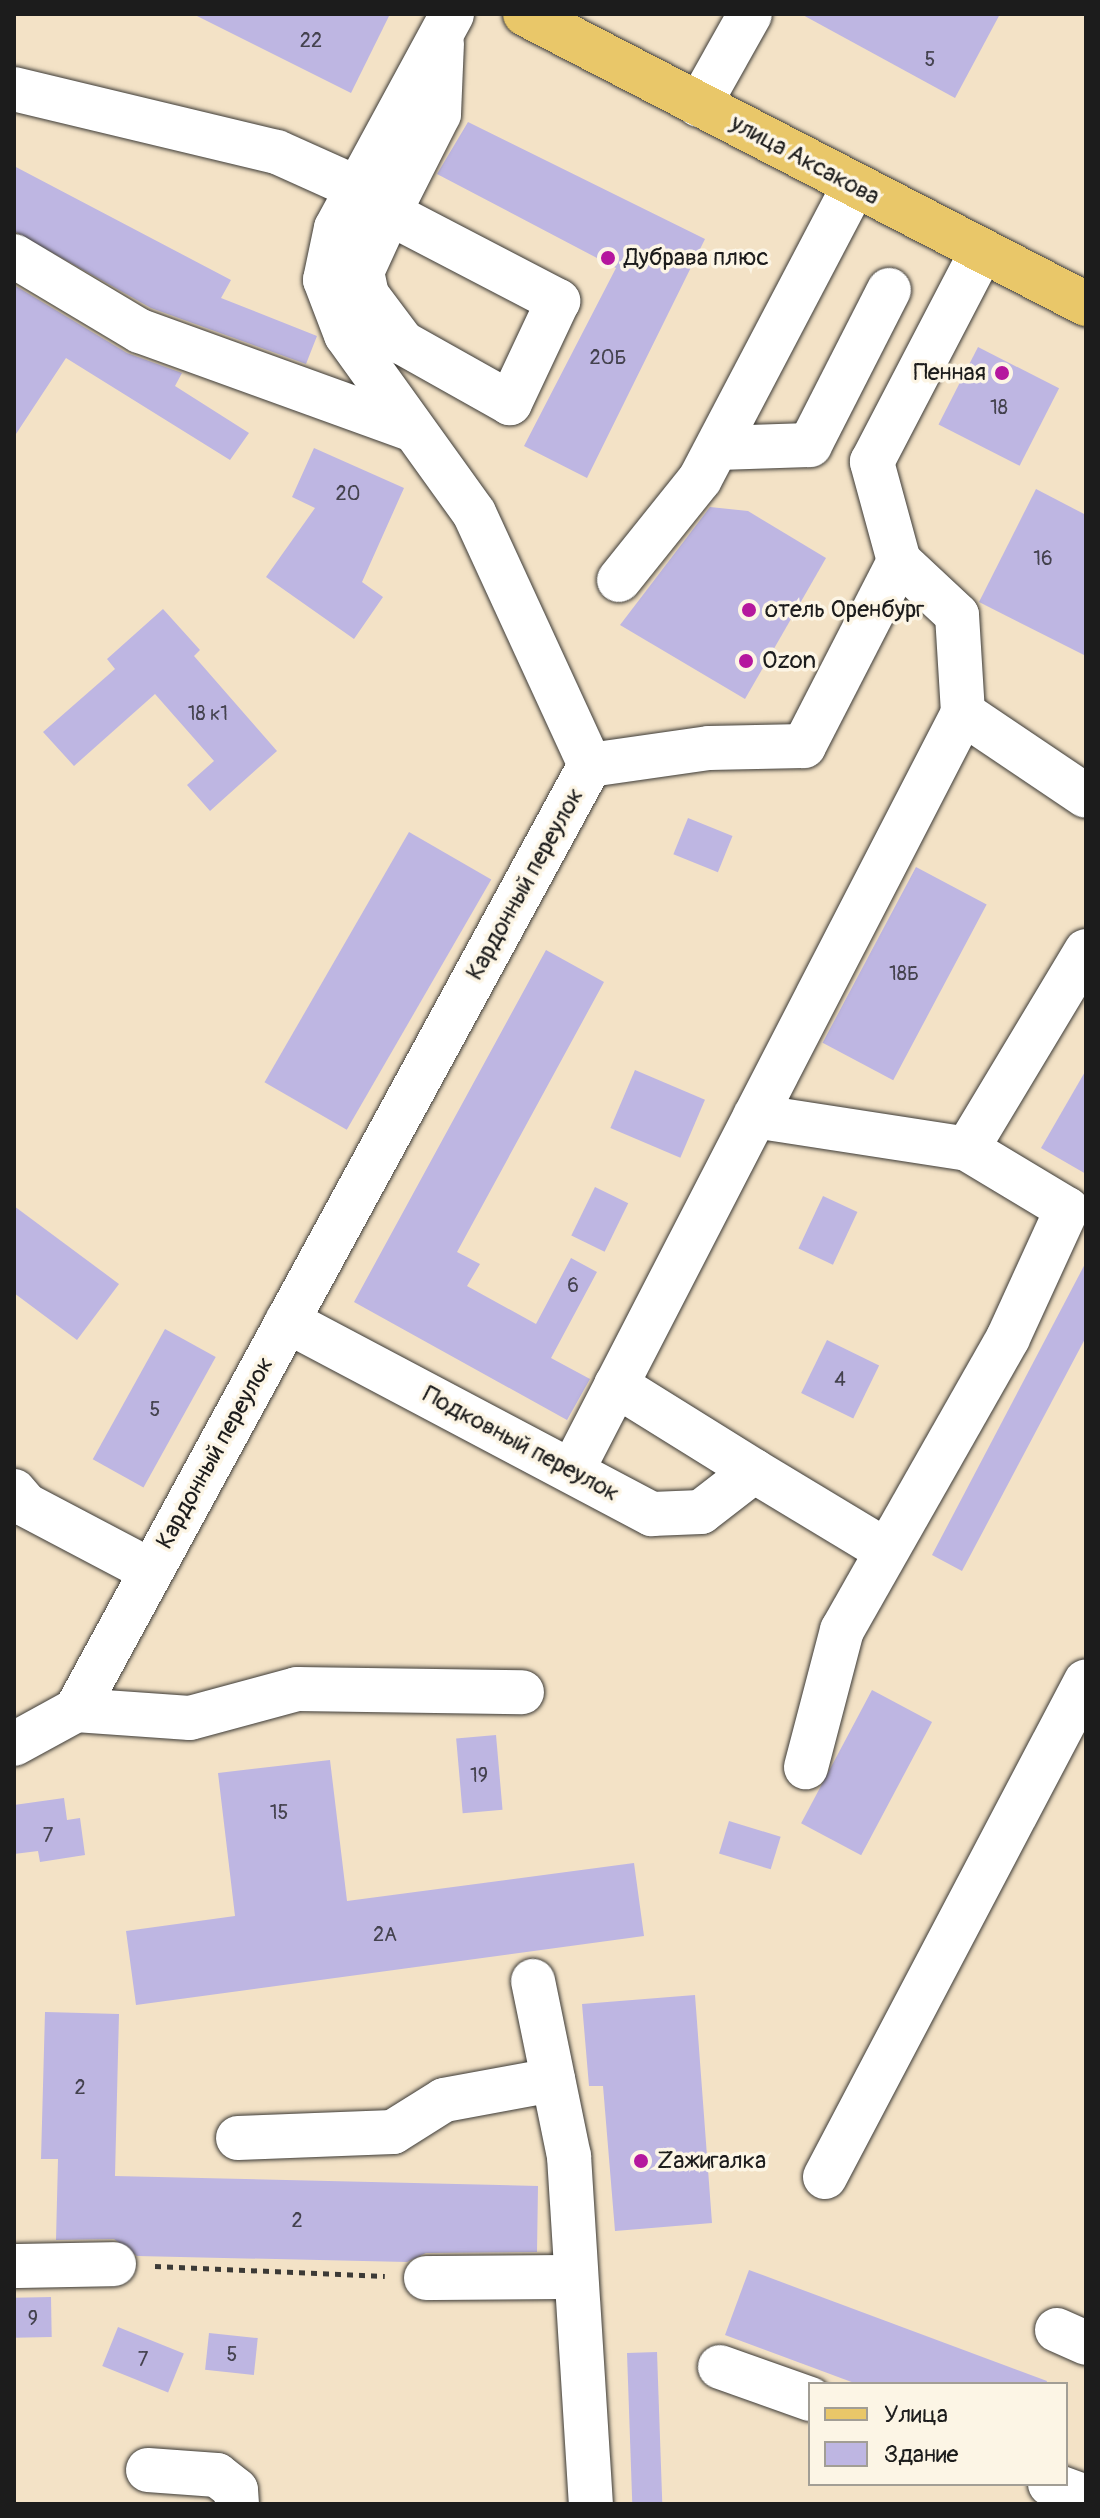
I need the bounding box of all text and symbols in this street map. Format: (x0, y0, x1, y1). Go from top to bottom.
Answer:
house number: 22 (300, 28, 322, 52)
house number: 5 (925, 47, 935, 71)
street label: улица Аксакова (726, 109, 884, 211)
place label: Дубрава плюс (624, 244, 769, 272)
marker: Дубрава плюс (599, 249, 617, 267)
house number: 20Б (590, 345, 626, 369)
place label: Пенная (913, 359, 986, 387)
marker: Пенная (993, 364, 1011, 382)
house number: 18 (990, 395, 1008, 419)
house number: 20 (336, 481, 360, 505)
house number: 16 (1033, 546, 1053, 570)
place label: отель Оренбург (765, 596, 925, 624)
marker: отель Оренбург (740, 601, 758, 619)
place label: Ozon (762, 647, 816, 675)
marker: Ozon (737, 652, 755, 670)
house number: 18 к1 (188, 701, 228, 725)
street label: Кардонный переулок (460, 783, 590, 985)
house number: 18Б (889, 961, 919, 985)
house number: 6 (567, 1273, 579, 1297)
street label: Кардонный переулок (150, 1352, 280, 1554)
house number: 4 (834, 1367, 846, 1391)
street label: Подковный переулок (418, 1380, 624, 1508)
house number: 5 (150, 1397, 160, 1421)
house number: 19 (470, 1763, 488, 1787)
house number: 15 (270, 1800, 288, 1824)
house number: 7 (43, 1823, 53, 1847)
house number: 2А (373, 1922, 397, 1946)
house number: 2 (74, 2075, 86, 2099)
place label: Zажигалка (657, 2147, 766, 2175)
marker: Zажигалка (632, 2152, 650, 2170)
house number: 2 (291, 2208, 303, 2232)
house number: 9 (28, 2306, 38, 2330)
house number: 5 (227, 2342, 237, 2366)
house number: 7 (138, 2347, 148, 2371)
legend (808, 2382, 1068, 2486)
text: Улица (884, 2400, 948, 2429)
text: Здание (884, 2440, 958, 2469)

